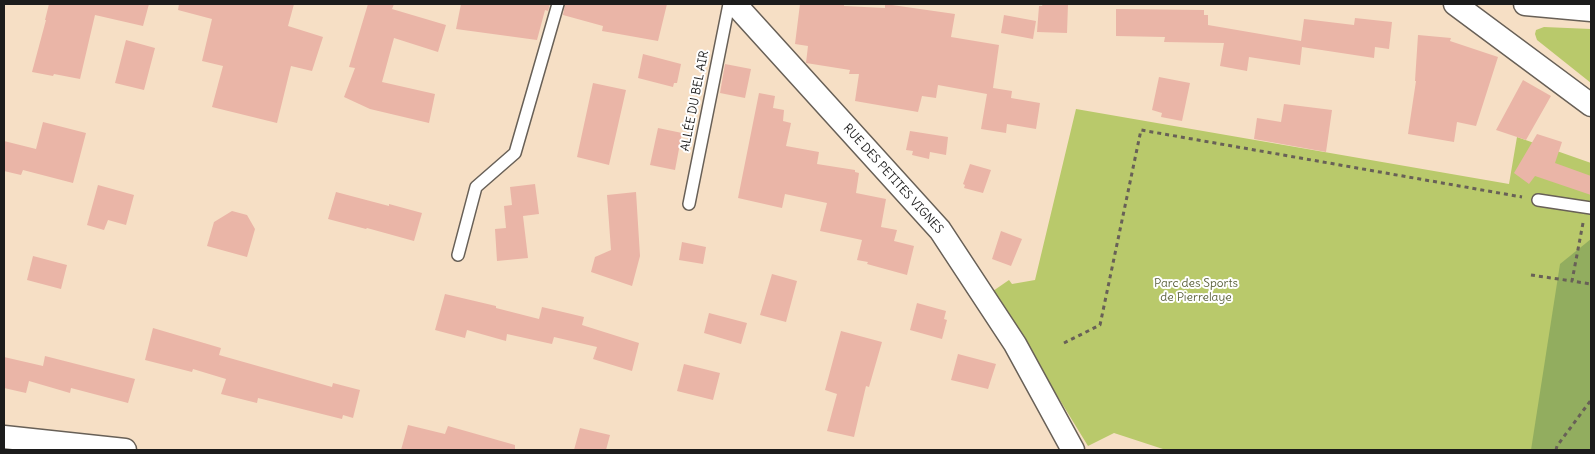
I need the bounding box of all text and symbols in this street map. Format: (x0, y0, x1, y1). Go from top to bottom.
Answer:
street label: ALLÉE DU BEL AIR (678, 50, 712, 152)
street label: RUE DES PETITES VIGNES (840, 121, 946, 237)
park label: Parc des Sports de Pierrelaye (1154, 277, 1238, 305)

